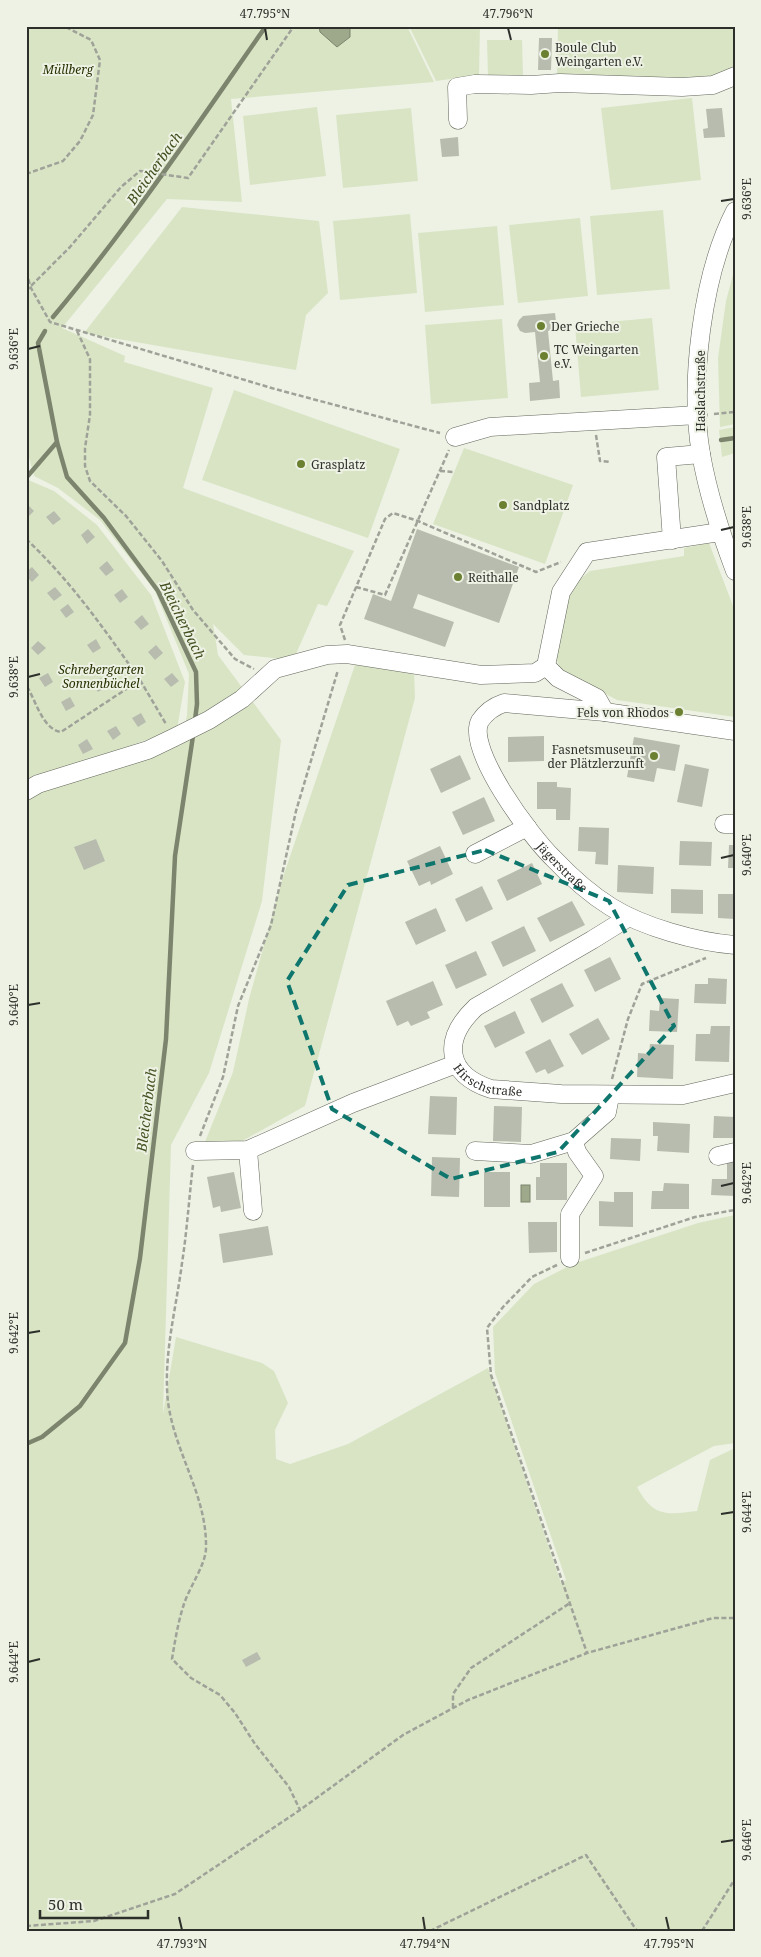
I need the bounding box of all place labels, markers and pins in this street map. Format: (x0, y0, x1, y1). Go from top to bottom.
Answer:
place label: Boule Club Weingarten e.V. (555, 39, 643, 70)
marker: Boule Club Weingarten e.V. (539, 48, 551, 60)
place label: Der Grieche (551, 318, 619, 335)
marker: Der Grieche (535, 320, 547, 332)
place label: TC Weingarten e.V. (554, 341, 639, 372)
marker: TC Weingarten e.V. (538, 350, 550, 362)
place label: Grasplatz (311, 456, 365, 473)
marker: Grasplatz (295, 458, 307, 470)
place label: Sandplatz (513, 497, 570, 514)
marker: Sandplatz (497, 499, 509, 511)
place label: Reithalle (468, 569, 519, 586)
marker: Reithalle (452, 571, 464, 583)
place label: Fels von Rhodos (577, 704, 669, 721)
marker: Fels von Rhodos (673, 706, 685, 718)
place label: Fasnetsmuseum der Plätzlerzunft (547, 741, 644, 772)
marker: Fasnetsmuseum der Plätzlerzunft (648, 750, 660, 762)

